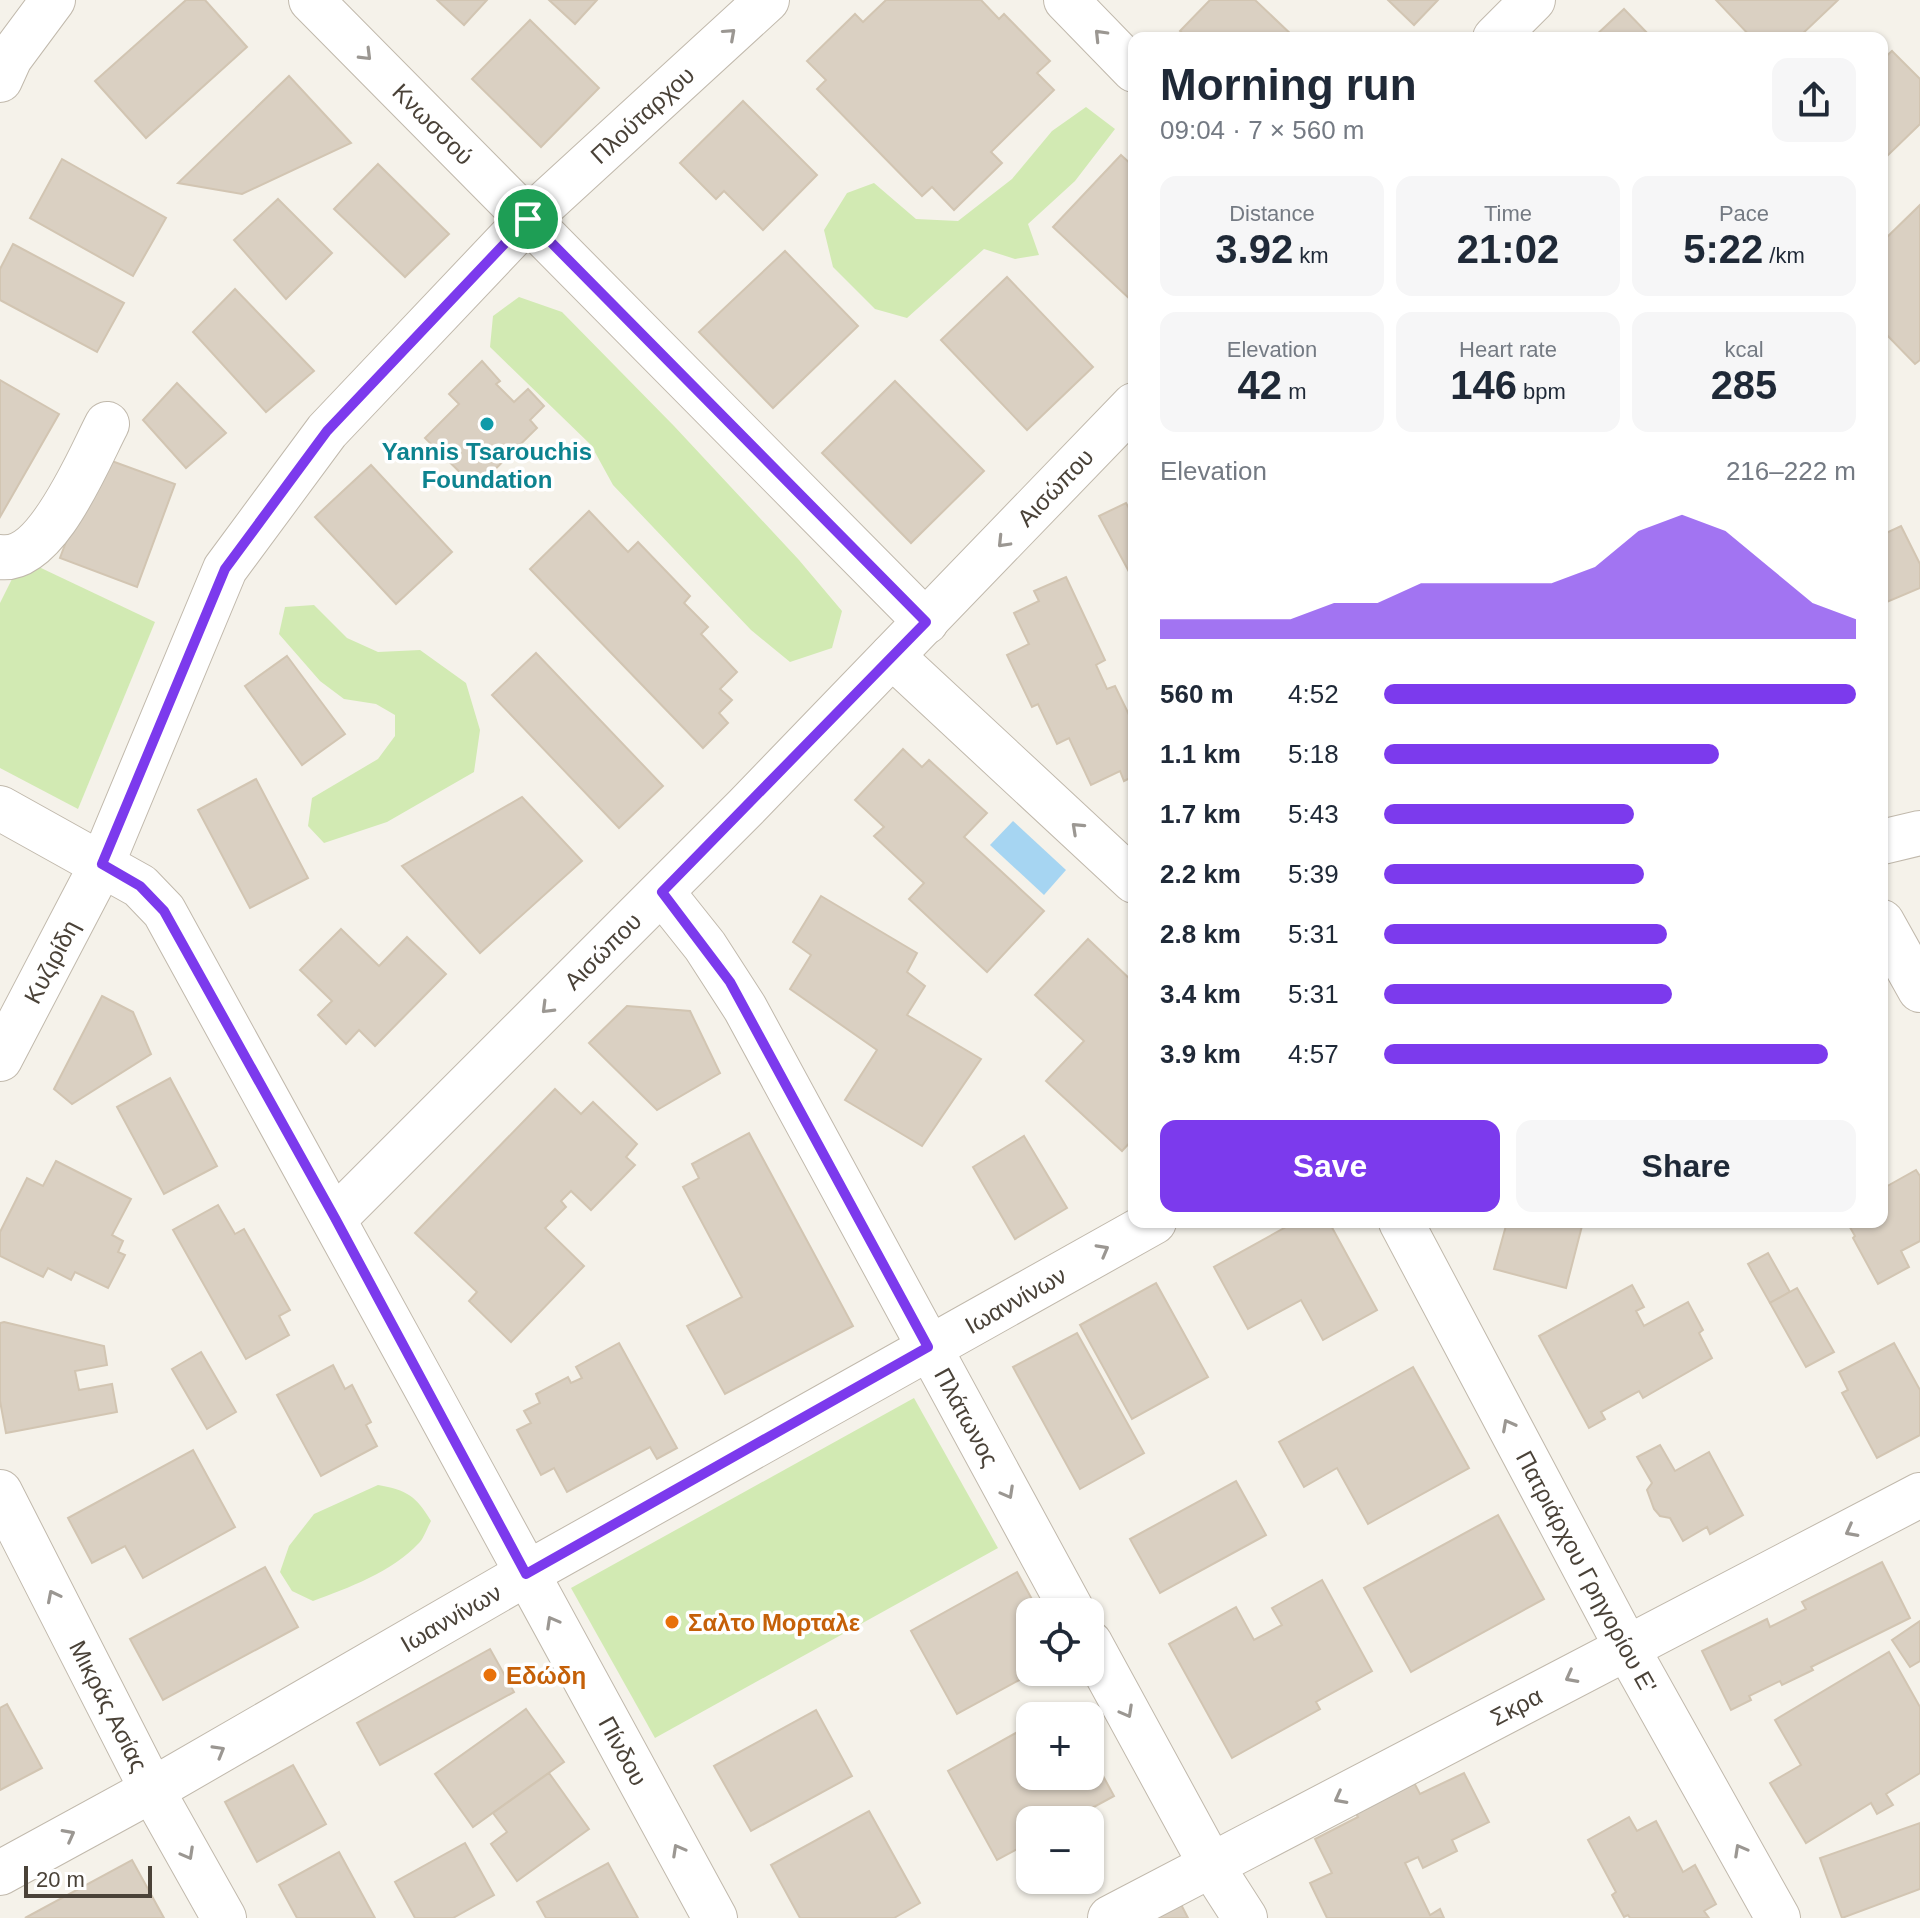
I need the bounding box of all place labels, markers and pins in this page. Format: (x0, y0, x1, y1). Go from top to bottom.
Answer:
pin (494, 185, 562, 253)
marker: Yannis Tsarouchis Foundation (478, 415, 496, 433)
place label: Yannis Tsarouchis Foundation (382, 438, 592, 493)
place label: Σαλτο Μορταλε (688, 1609, 860, 1636)
marker: Σαλτο Μορταλε (663, 1613, 681, 1631)
place label: Εδώδη (506, 1662, 586, 1689)
marker: Εδώδη (481, 1666, 499, 1684)

